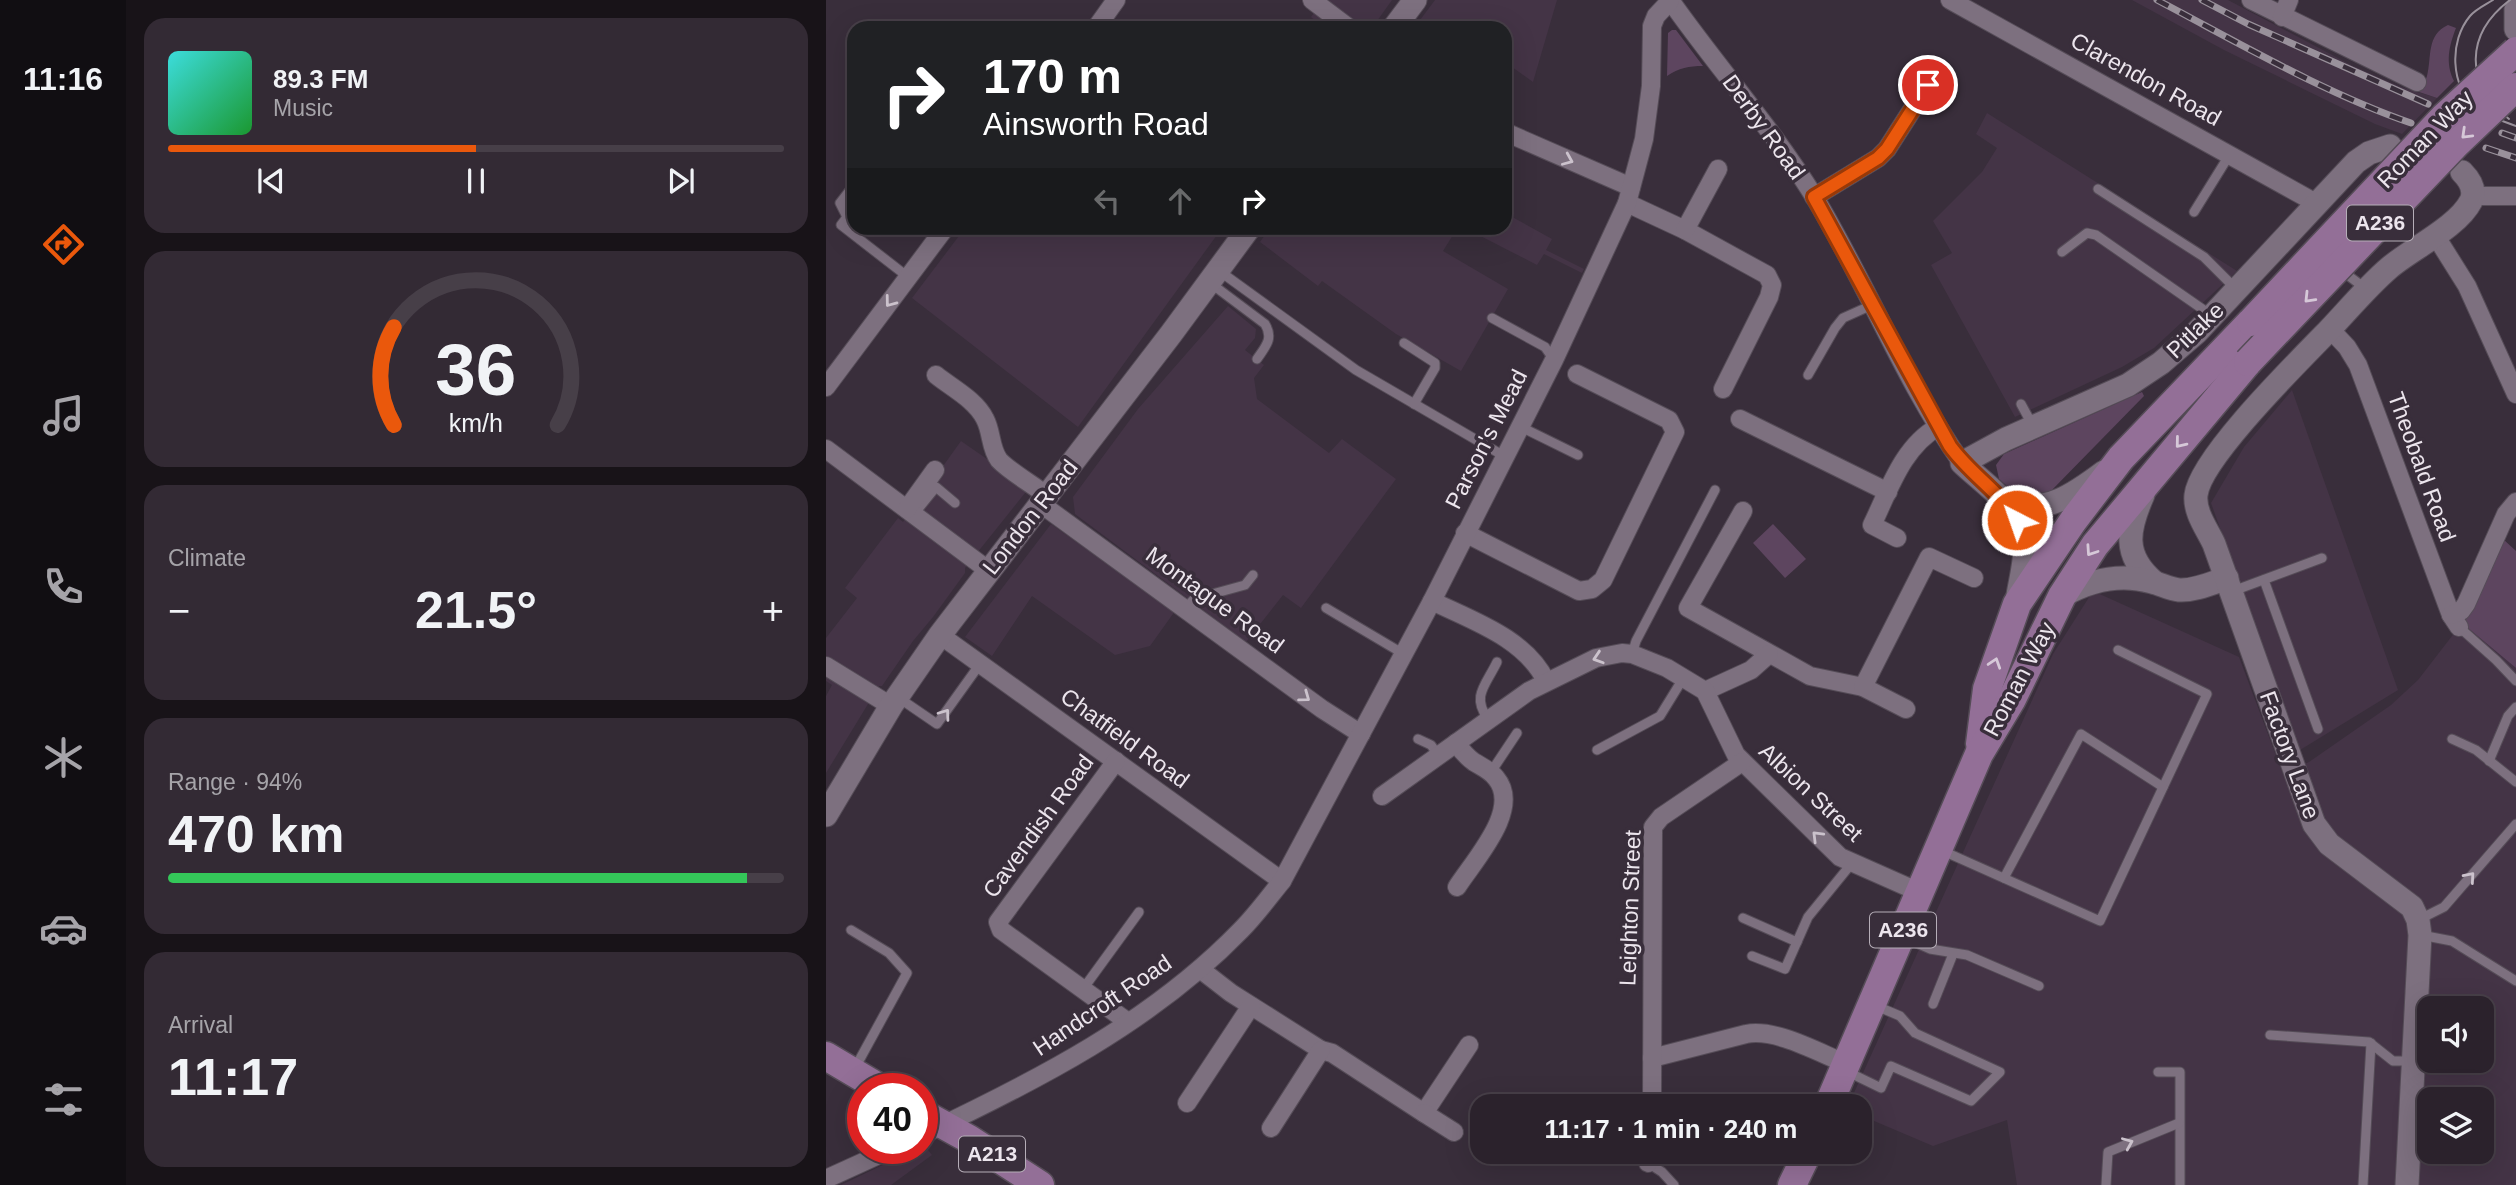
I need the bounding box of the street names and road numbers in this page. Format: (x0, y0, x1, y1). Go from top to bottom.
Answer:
street label: Clarendon Road (2066, 27, 2226, 131)
street label: Derby Road (1717, 70, 1811, 184)
street label: Roman Way (2372, 84, 2478, 193)
road number: A236 (2347, 206, 2413, 241)
street label: Pitlake (2161, 297, 2229, 363)
street label: Parson's Mead (1440, 365, 1532, 513)
street label: Theobald Road (2383, 389, 2461, 545)
street label: London Road (977, 455, 1083, 579)
street label: Montague Road (1141, 541, 1289, 659)
street label: Roman Way (1978, 617, 2060, 741)
street label: Chatfield Road (1056, 683, 1194, 793)
street label: Factory Lane (2255, 687, 2325, 823)
street label: Albion Street (1754, 738, 1868, 847)
street label: Cavendish Road (978, 750, 1098, 902)
street label: Leighton Street (1614, 829, 1646, 986)
road number: A236 (1870, 912, 1936, 948)
street label: Handcroft Road (1028, 949, 1176, 1061)
road number: A213 (959, 1136, 1025, 1172)

